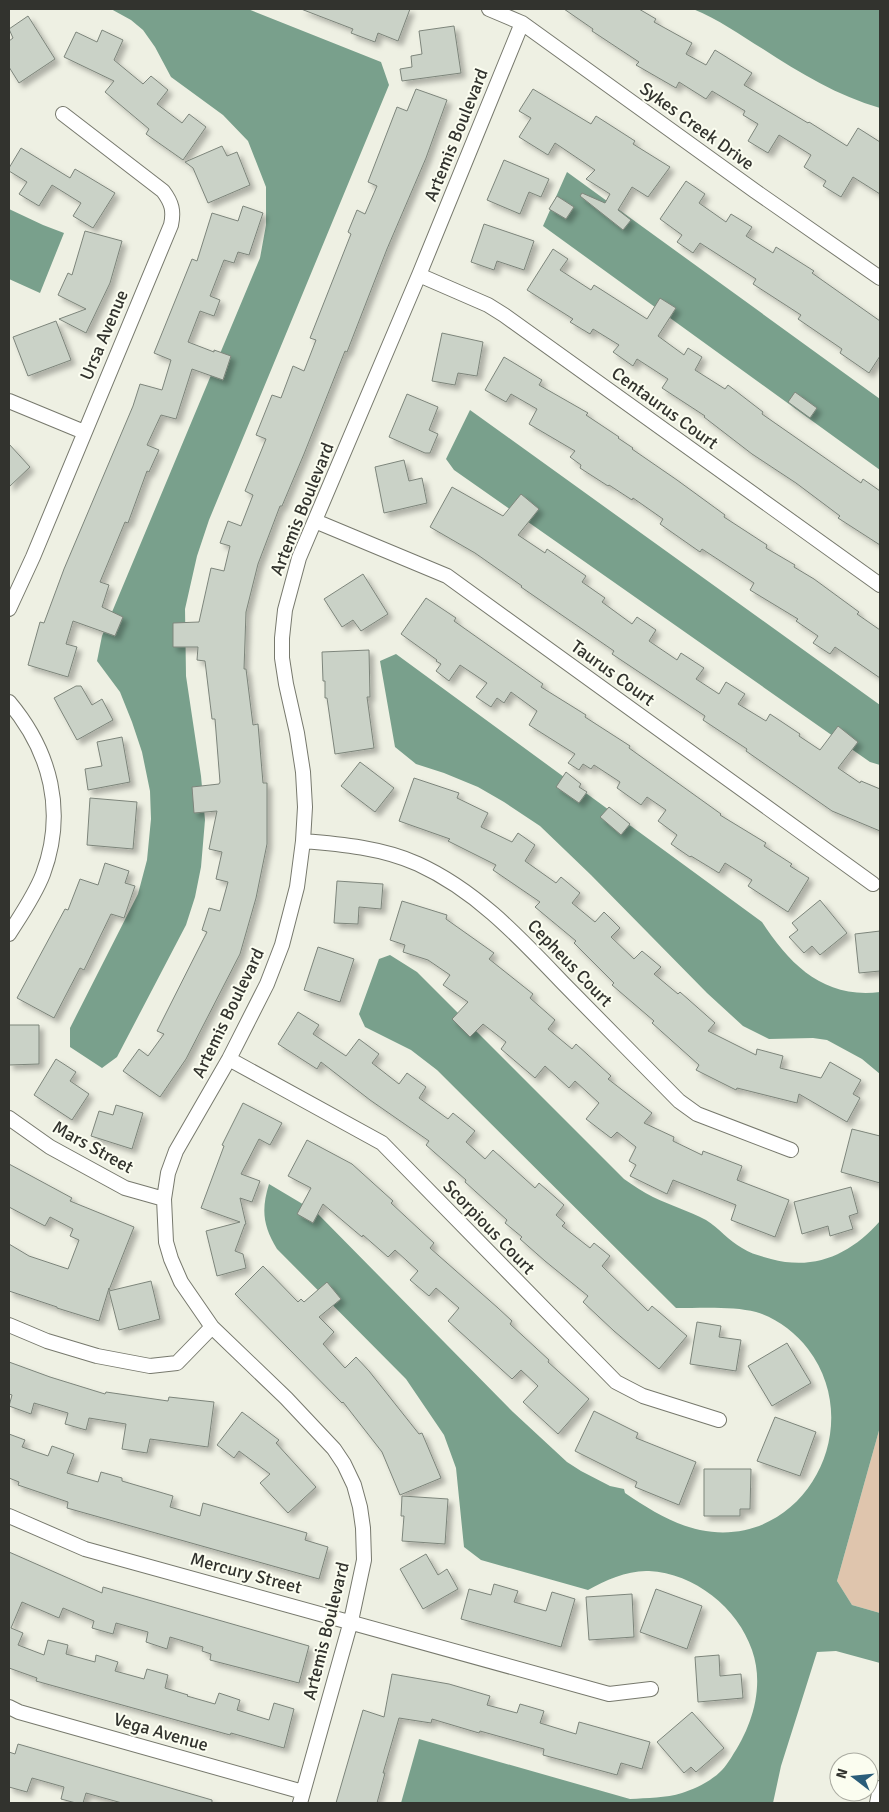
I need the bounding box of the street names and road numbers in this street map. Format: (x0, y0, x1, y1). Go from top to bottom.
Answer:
street label: Artemis Boulevard (419, 65, 493, 205)
street label: Sykes Creek Drive (636, 77, 758, 175)
street label: Ursa Avenue (75, 287, 133, 383)
street label: Centaurus Court (607, 362, 723, 454)
street label: Artemis Boulevard (265, 439, 339, 579)
street label: Taurus Court (567, 635, 659, 711)
street label: Cepheus Court (523, 915, 617, 1011)
street label: Artemis Boulevard (187, 945, 269, 1081)
street label: Mars Street (49, 1116, 137, 1178)
street label: Scorpious Court (438, 1175, 540, 1279)
street label: Mercury Street (188, 1548, 304, 1598)
street label: Artemis Boulevard (298, 1560, 354, 1702)
street label: Vega Avenue (111, 1708, 211, 1756)

